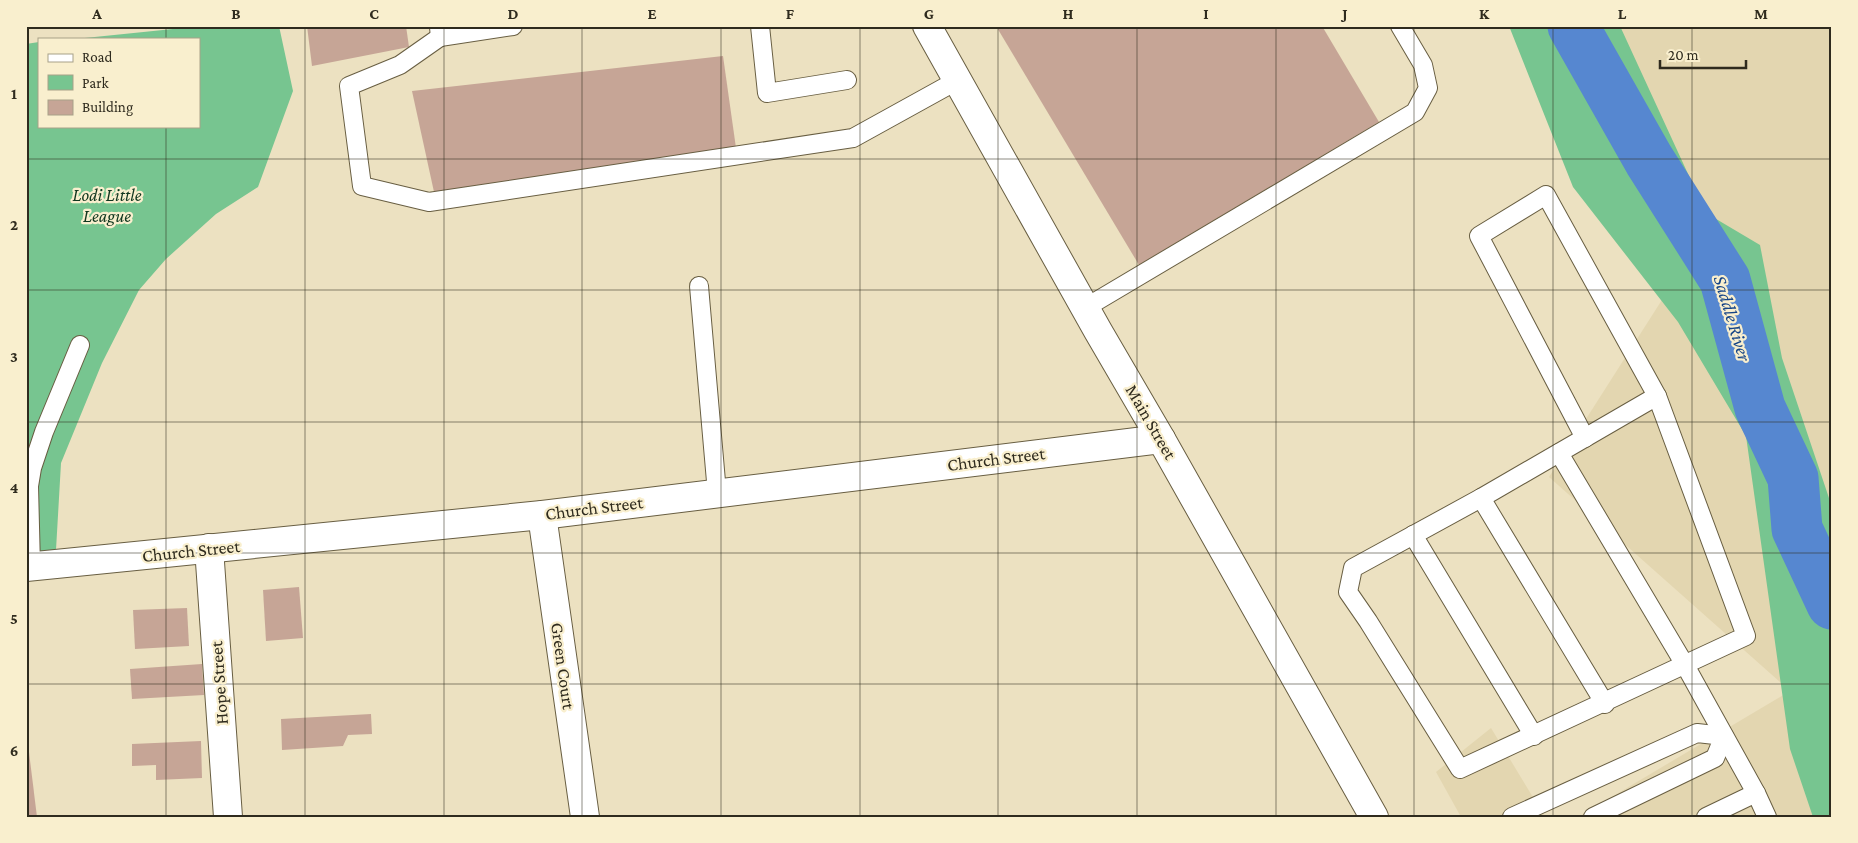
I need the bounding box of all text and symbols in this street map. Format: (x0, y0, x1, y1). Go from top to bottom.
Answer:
text: A (91, 5, 102, 22)
text: B (231, 5, 241, 22)
text: C (369, 5, 379, 22)
text: D (507, 5, 519, 22)
text: E (647, 5, 657, 22)
text: F (786, 5, 795, 22)
text: G (924, 5, 934, 22)
text: H (1063, 5, 1074, 22)
text: I (1203, 5, 1209, 22)
text: J (1340, 5, 1348, 22)
text: K (1479, 5, 1490, 22)
text: L (1618, 5, 1627, 22)
text: M (1754, 5, 1768, 22)
legend (38, 38, 200, 128)
scale bar (1660, 38, 1747, 70)
text: 20 m (1668, 47, 1699, 63)
text: Road (82, 49, 113, 65)
text: Park (82, 75, 109, 91)
text: 1 (11, 85, 17, 102)
text: Building (82, 99, 133, 116)
park label: Lodi Little League (72, 185, 142, 226)
text: 2 (10, 216, 18, 233)
water label: Saddle River (1710, 273, 1756, 365)
text: 3 (10, 348, 18, 365)
street label: Main Street (1122, 381, 1181, 464)
street label: Church Street (946, 443, 1047, 475)
text: 4 (10, 479, 19, 496)
street label: Church Street (544, 492, 645, 524)
street label: Church Street (141, 536, 242, 566)
text: 5 (10, 610, 18, 627)
street label: Green Court (547, 621, 579, 712)
street label: Hope Street (206, 640, 232, 725)
text: 6 (10, 742, 18, 759)

